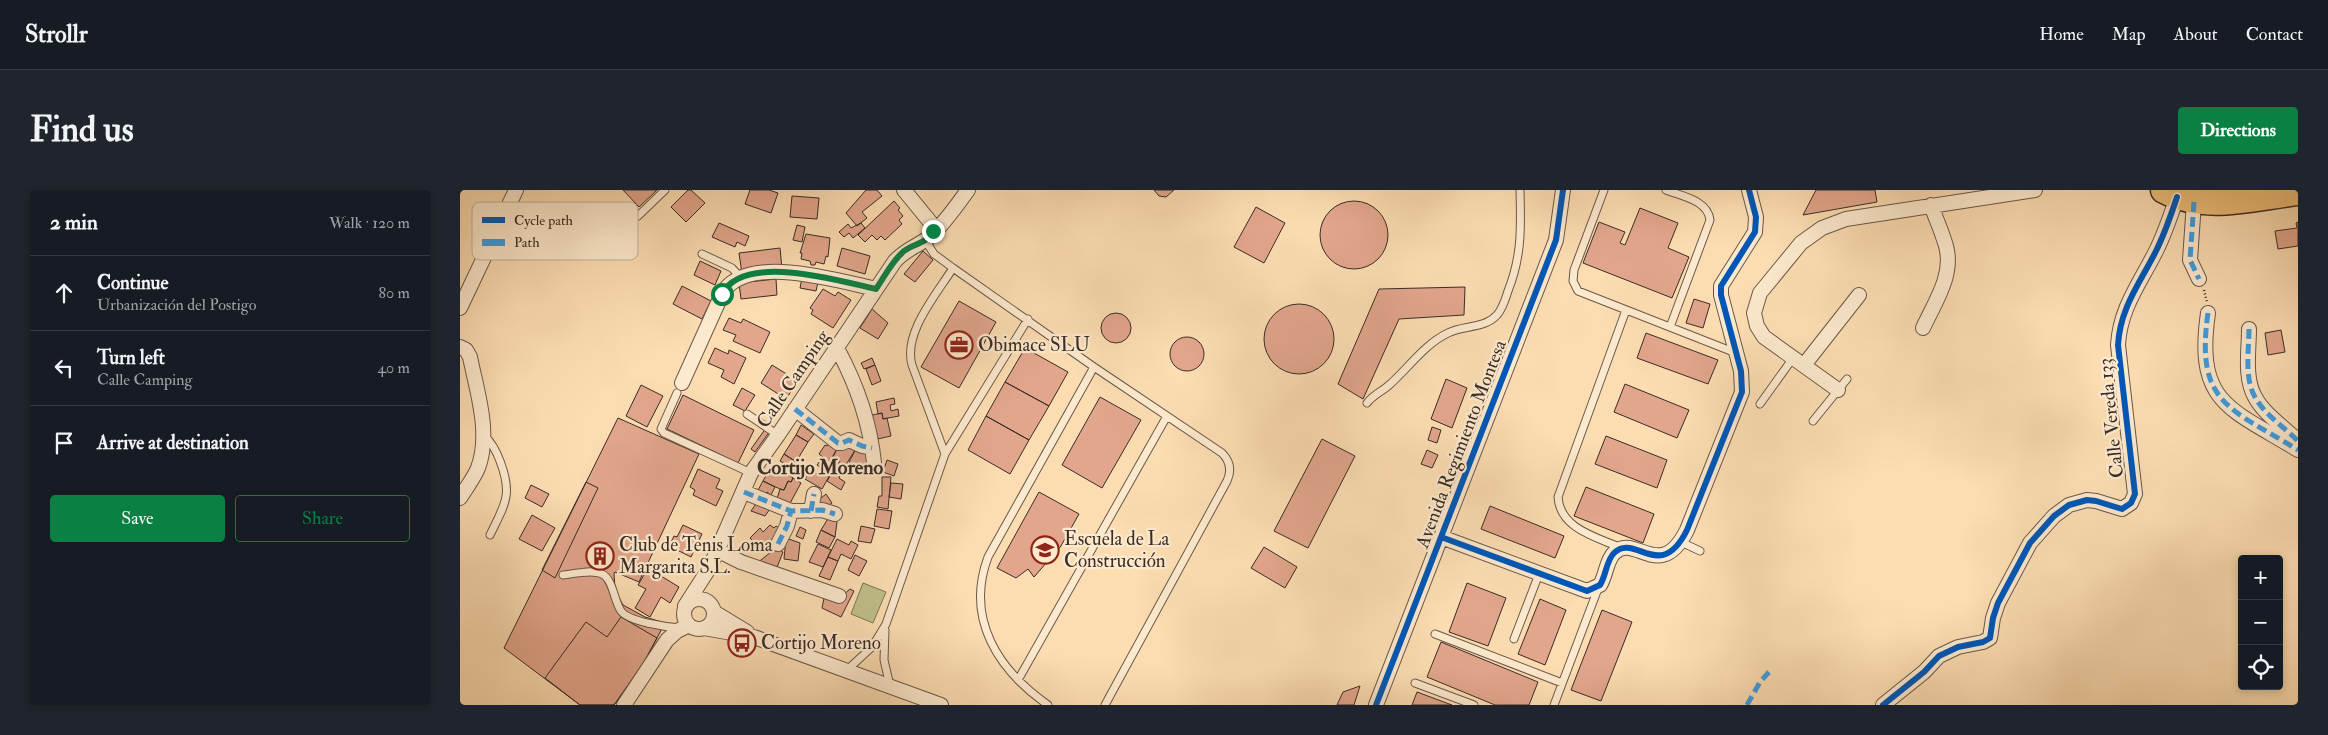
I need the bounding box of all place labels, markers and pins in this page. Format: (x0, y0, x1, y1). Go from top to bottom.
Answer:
office icon: Obimace SLU (944, 330, 974, 360)
place label: Obimace SLU (978, 333, 1090, 357)
place label: Escuela de La Construcción (1064, 527, 1169, 573)
place label: Club de Tenis Loma Margarita S.L. (619, 533, 773, 579)
school or university icon: Escuela de La Construcción (1030, 535, 1060, 565)
building icon: Club de Tenis Loma Margarita S.L. (585, 541, 615, 571)
bus stop icon: Cortijo Moreno (727, 628, 757, 658)
place label: Cortijo Moreno (761, 631, 881, 655)

